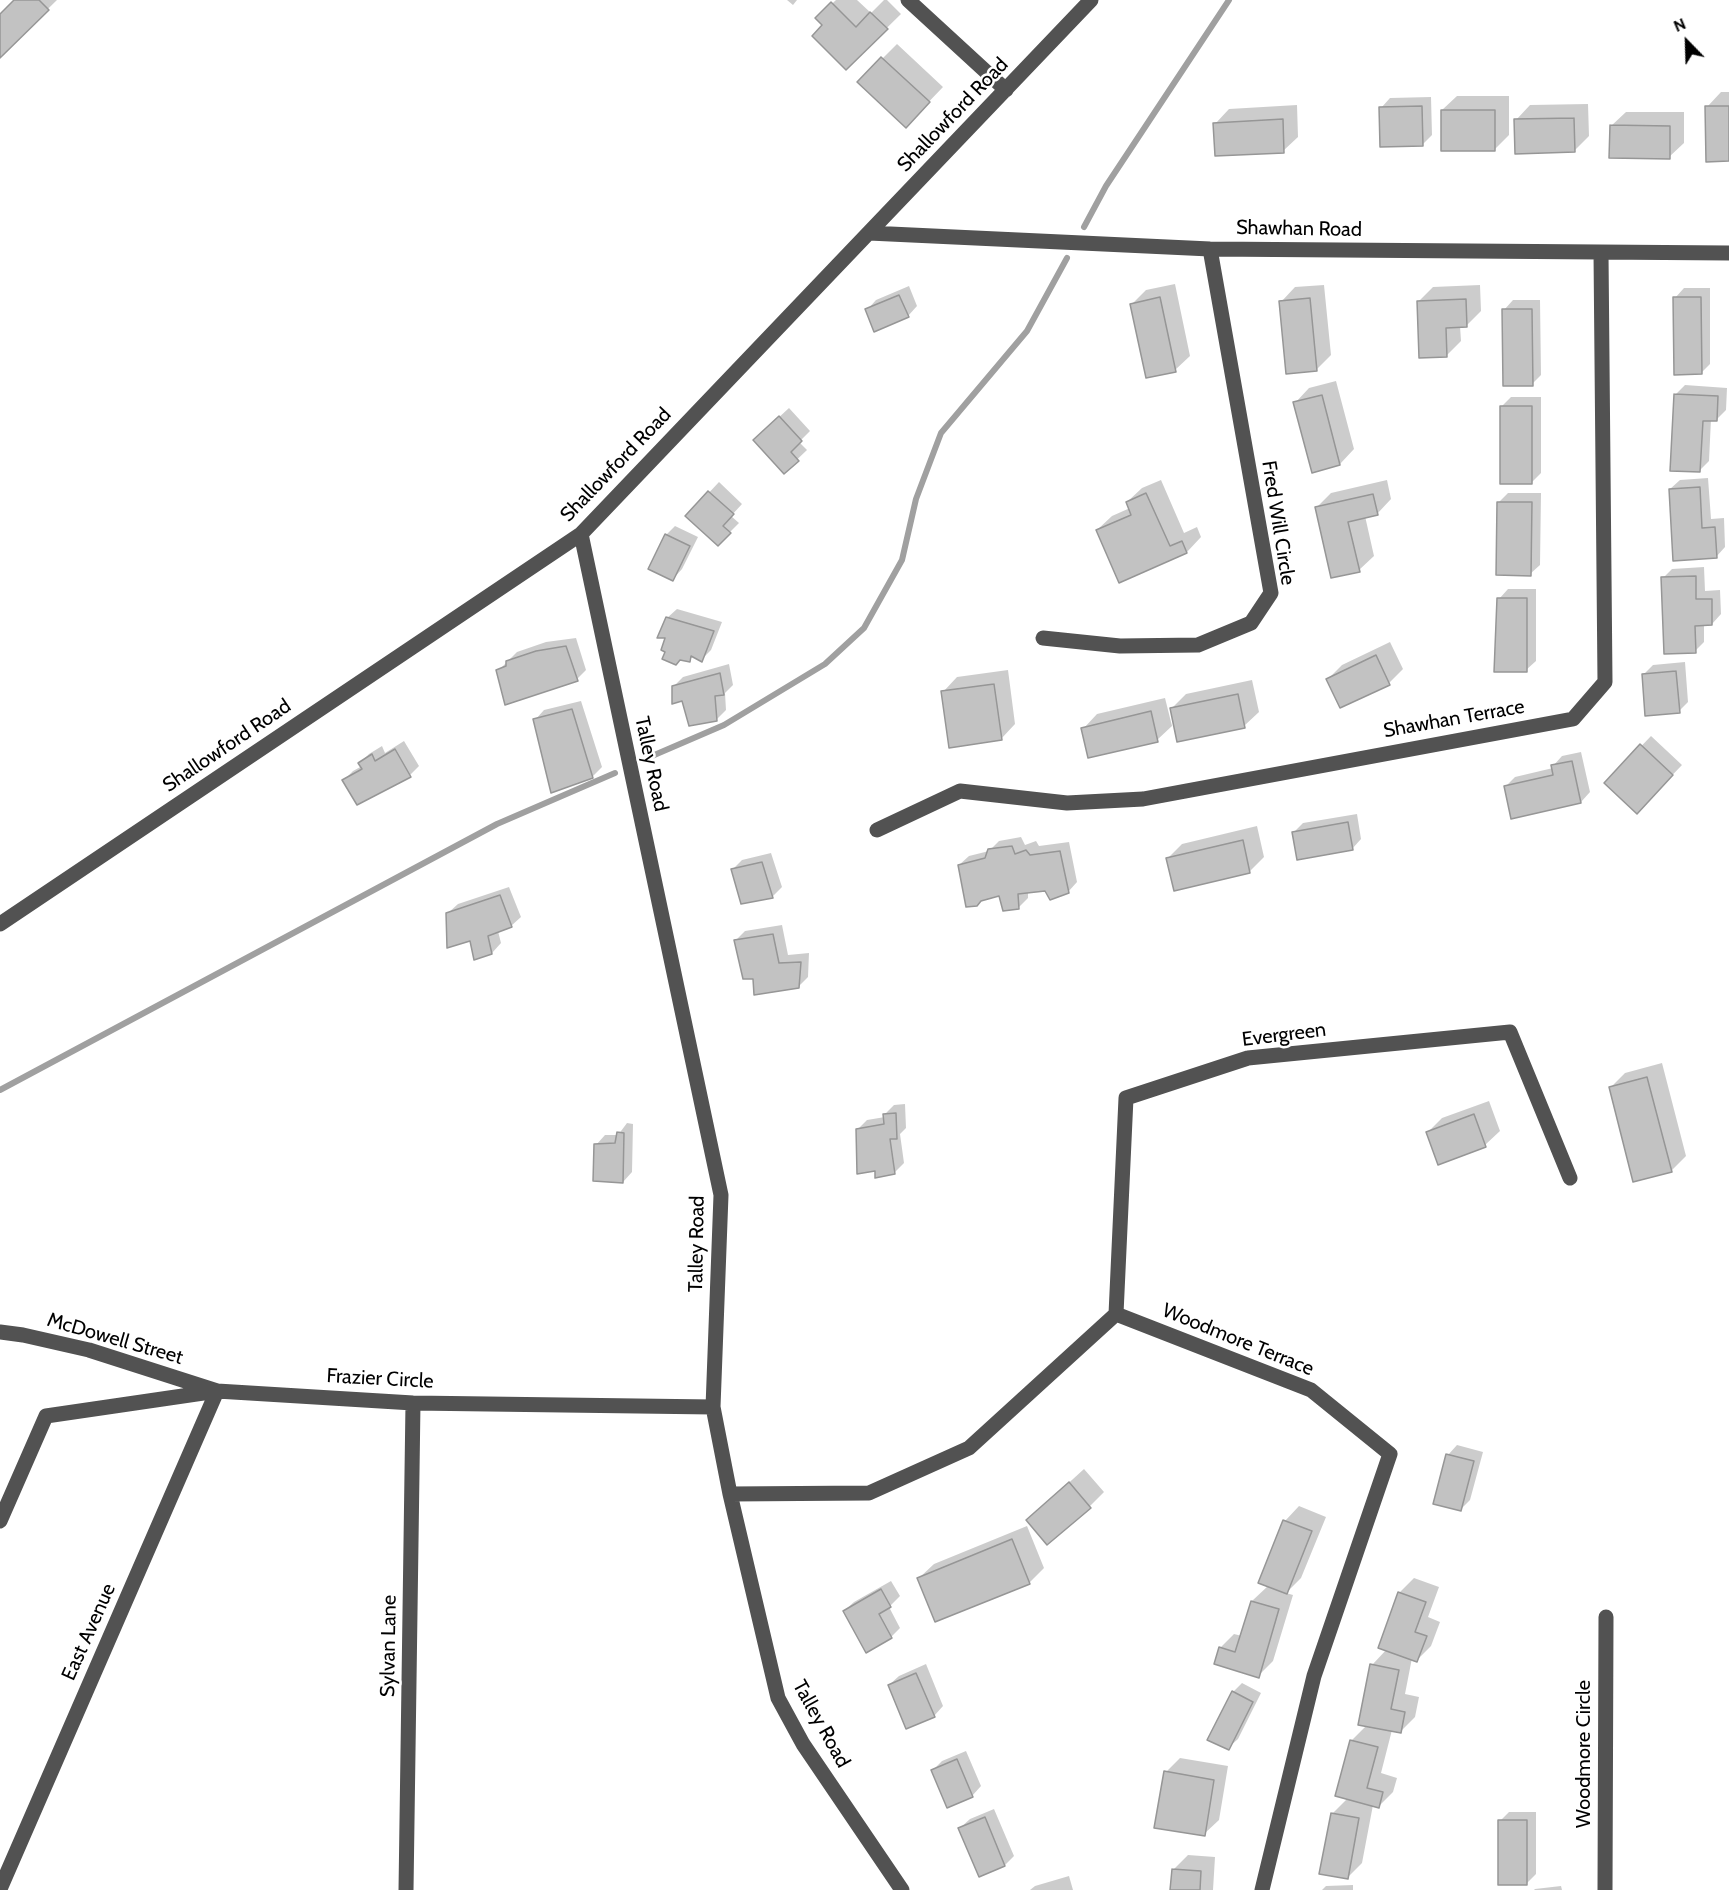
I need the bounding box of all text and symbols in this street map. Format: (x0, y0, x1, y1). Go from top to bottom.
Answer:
north arrow (1657, 12, 1717, 72)
text: N (1671, 14, 1689, 36)
street label: Shallowford Road (893, 53, 1013, 177)
street label: Shawhan Road (1236, 216, 1362, 242)
street label: Shallowford Road (556, 403, 676, 527)
street label: Fred Will Circle (1256, 459, 1300, 587)
street label: Shallowford Road (158, 694, 296, 798)
street label: Shawhan Terrace (1382, 695, 1526, 743)
street label: Talley Road (629, 714, 673, 814)
street label: Evergreen (1241, 1018, 1327, 1052)
street label: Talley Road (684, 1196, 710, 1292)
street label: Woodmore Terrace (1159, 1299, 1317, 1381)
street label: McDowell Street (44, 1308, 186, 1370)
street label: Frazier Circle (326, 1364, 434, 1394)
street label: East Avenue (57, 1580, 121, 1684)
street label: Sylvan Lane (376, 1595, 402, 1697)
street label: Talley Road (787, 1676, 855, 1772)
street label: Woodmore Circle (1572, 1680, 1596, 1828)

